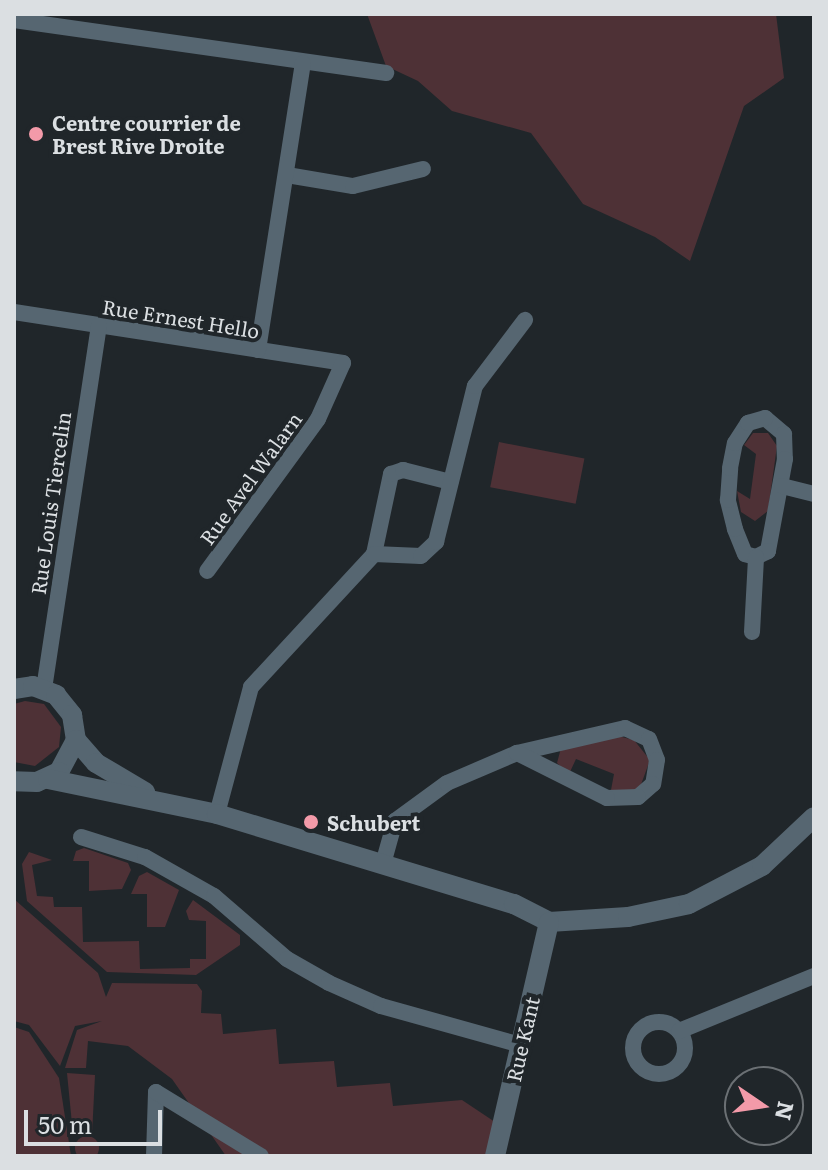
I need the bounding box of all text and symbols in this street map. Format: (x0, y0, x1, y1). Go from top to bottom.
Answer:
place label: Centre courrier de Brest Rive Droite (52, 110, 241, 157)
marker: Centre courrier de Brest Rive Droite (27, 125, 45, 143)
street label: Rue Ernest Hello (101, 294, 261, 342)
street label: Rue Avel Walarn (194, 407, 306, 549)
street label: Rue Louis Tiercelin (25, 410, 75, 596)
place label: Schubert (327, 810, 420, 834)
marker: Schubert (302, 813, 320, 831)
street label: Rue Kant (501, 994, 543, 1084)
north arrow (724, 1066, 804, 1146)
scale bar (28, 1094, 166, 1144)
text: N (768, 1098, 804, 1124)
text: 50 m (38, 1106, 92, 1141)

